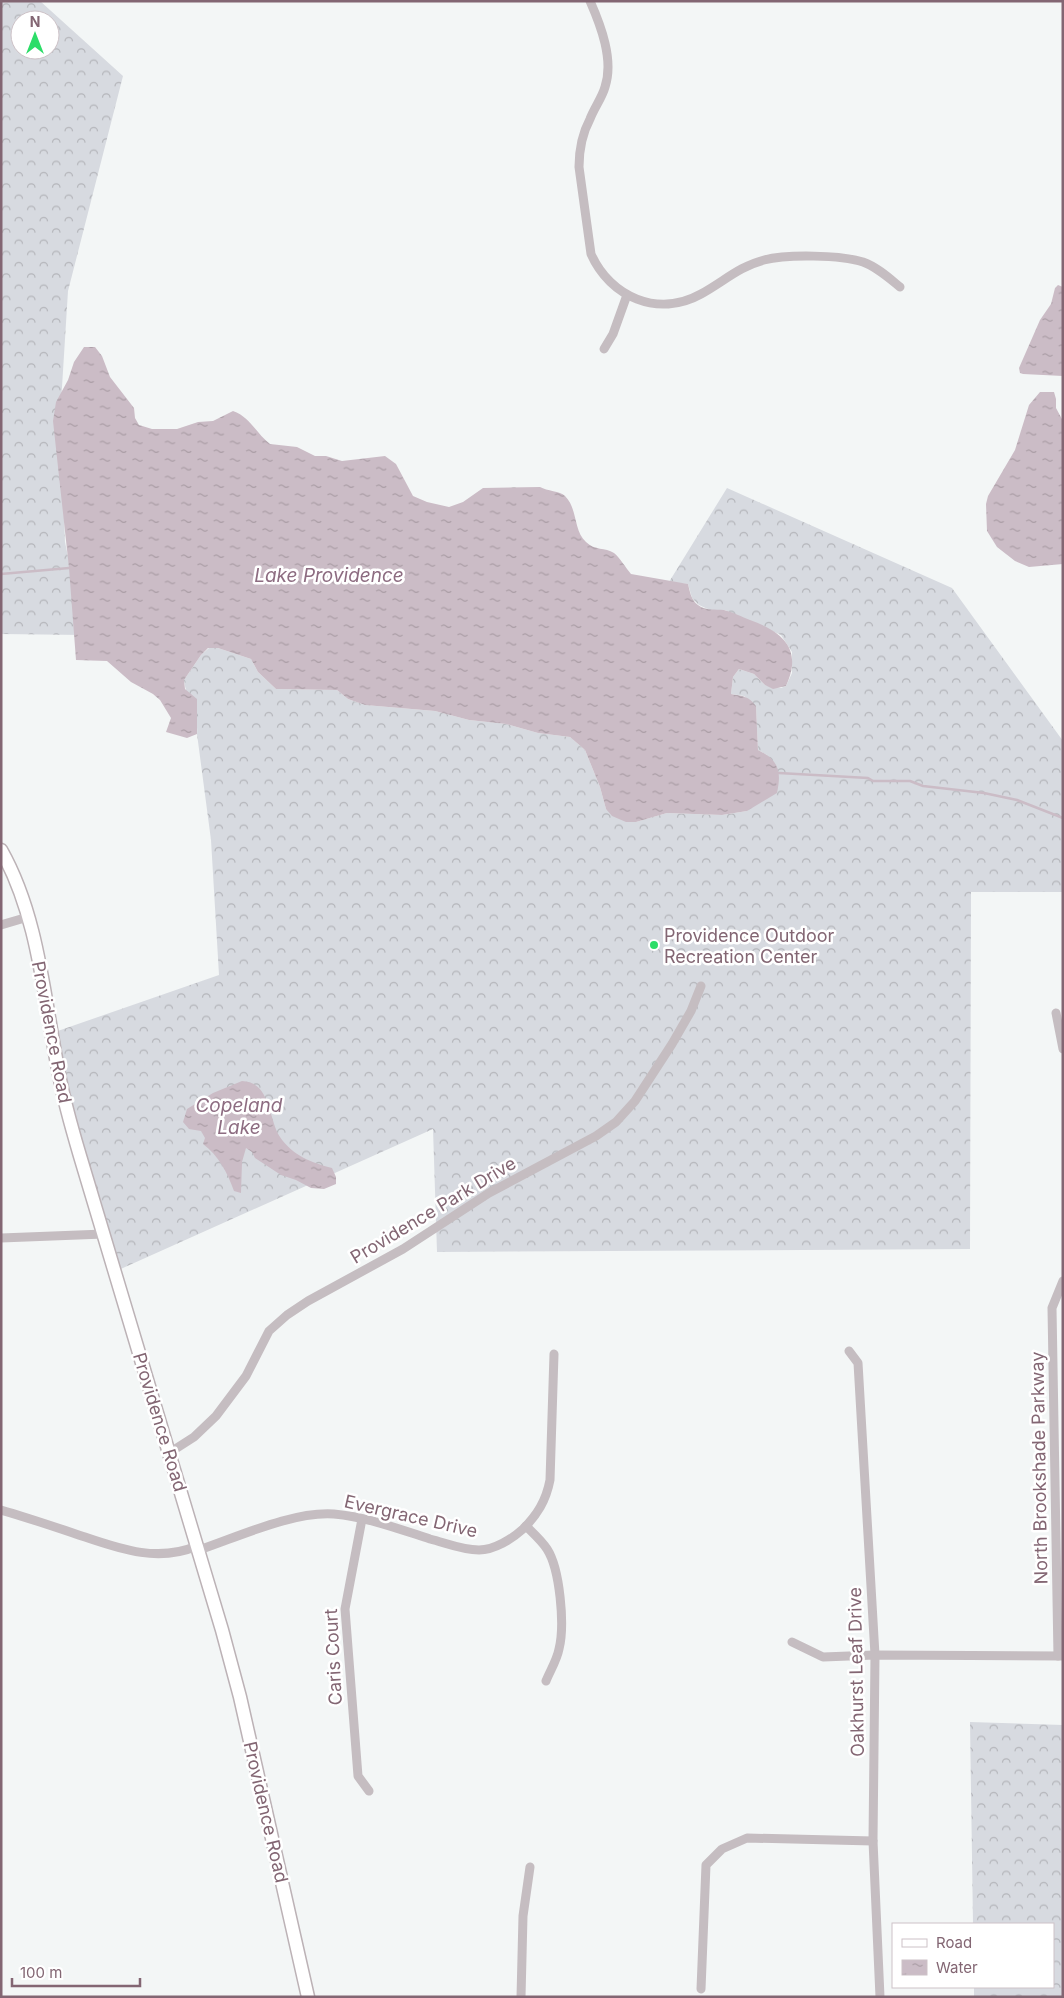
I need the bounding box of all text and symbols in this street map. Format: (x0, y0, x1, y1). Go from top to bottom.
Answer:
north arrow (10, 10, 60, 60)
text: N (30, 13, 40, 30)
water label: Lake Providence (254, 564, 404, 587)
place label: Providence Outdoor Recreation Center (664, 925, 835, 967)
marker: Providence Outdoor Recreation Center (648, 939, 660, 951)
street label: Providence Road (28, 959, 76, 1105)
water label: Copeland Lake (196, 1094, 283, 1139)
street label: Providence Park Drive (347, 1152, 519, 1268)
street label: Providence Road (129, 1350, 191, 1494)
street label: North Brookshade Parkway (1026, 1351, 1052, 1585)
street label: Evergrace Drive (342, 1490, 480, 1542)
street label: Oakhurst Leaf Drive (844, 1587, 868, 1757)
street label: Caris Court (320, 1608, 346, 1706)
street label: Providence Road (240, 1739, 292, 1885)
legend (892, 1923, 1054, 1988)
text: Road (936, 1933, 972, 1952)
scale bar (12, 1956, 140, 1988)
text: Water (936, 1958, 978, 1977)
text: 100 m (20, 1963, 62, 1982)

